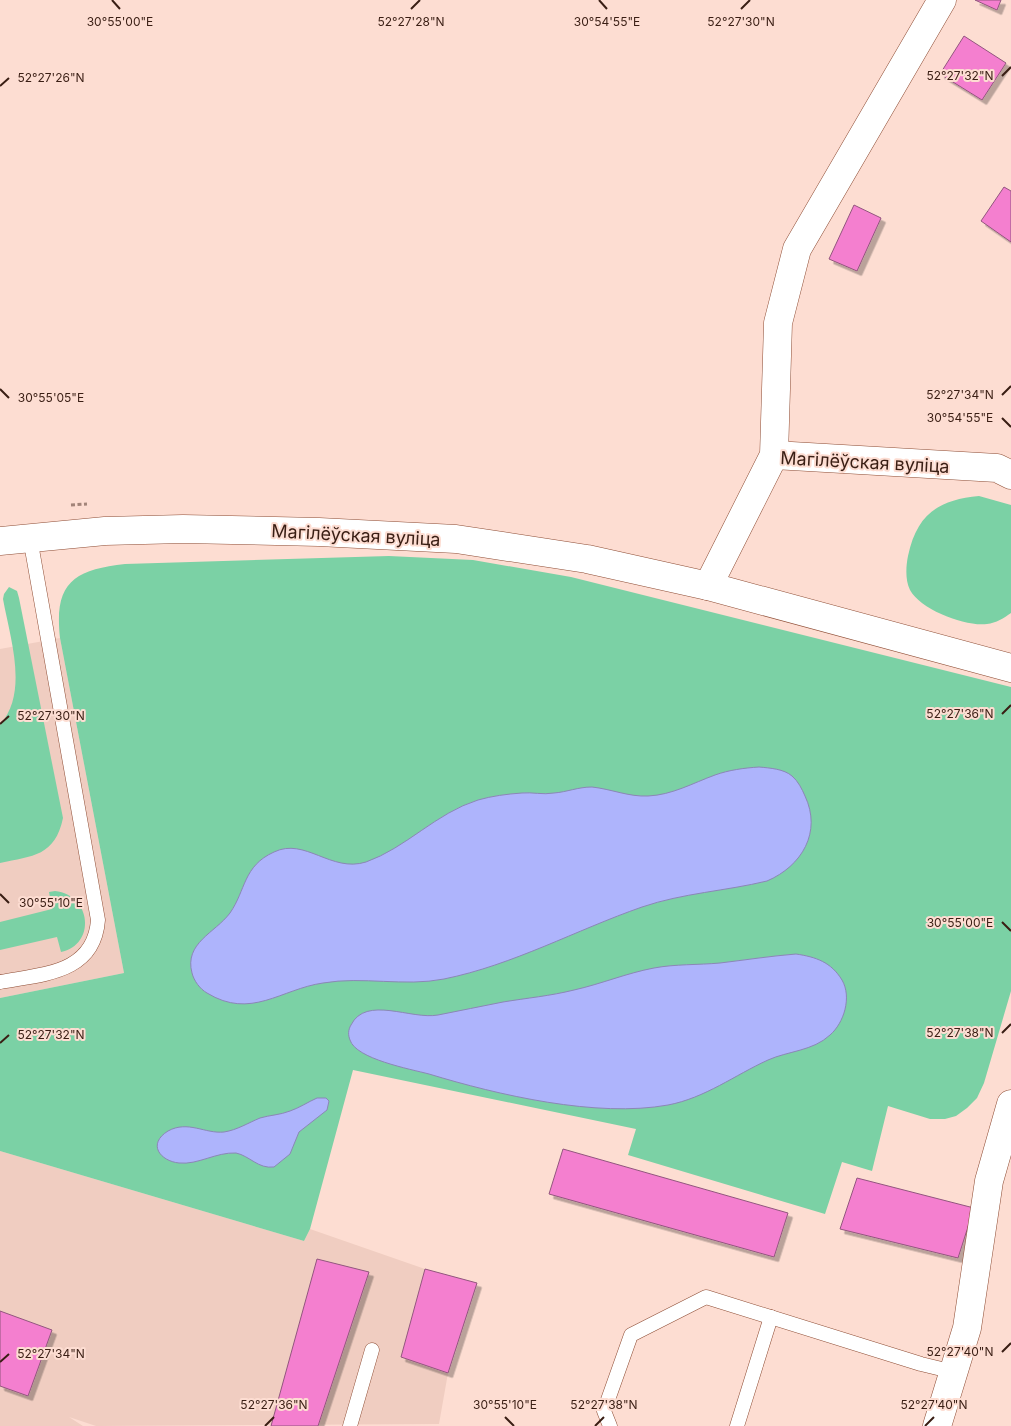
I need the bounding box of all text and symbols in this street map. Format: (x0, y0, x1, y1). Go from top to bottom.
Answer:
text: 30°55'00"E (87, 14, 153, 29)
text: 52°27'28"N (377, 14, 445, 29)
text: 30°54'55"E (574, 14, 640, 29)
text: 52°27'30"N (707, 14, 775, 29)
text: 52°27'32"N (926, 68, 994, 83)
text: 52°27'26"N (17, 70, 85, 85)
text: 52°27'34"N (926, 387, 994, 402)
text: 30°55'05"E (18, 390, 84, 405)
text: 30°54'55"E (927, 410, 993, 425)
street label: Магілёўская вуліца (780, 447, 950, 477)
street label: Магілёўская вуліца (271, 520, 441, 550)
text: 52°27'36"N (926, 706, 994, 721)
text: 52°27'30"N (17, 708, 85, 723)
text: 30°55'10"E (19, 895, 83, 910)
text: 30°55'00"E (927, 915, 993, 930)
text: 52°27'38"N (926, 1025, 994, 1040)
text: 52°27'32"N (17, 1027, 85, 1042)
text: 52°27'40"N (927, 1344, 994, 1359)
text: 52°27'34"N (17, 1346, 85, 1361)
text: 52°27'36"N (240, 1397, 308, 1412)
text: 30°55'10"E (473, 1397, 537, 1412)
text: 52°27'38"N (570, 1397, 638, 1412)
text: 52°27'40"N (901, 1397, 968, 1412)

